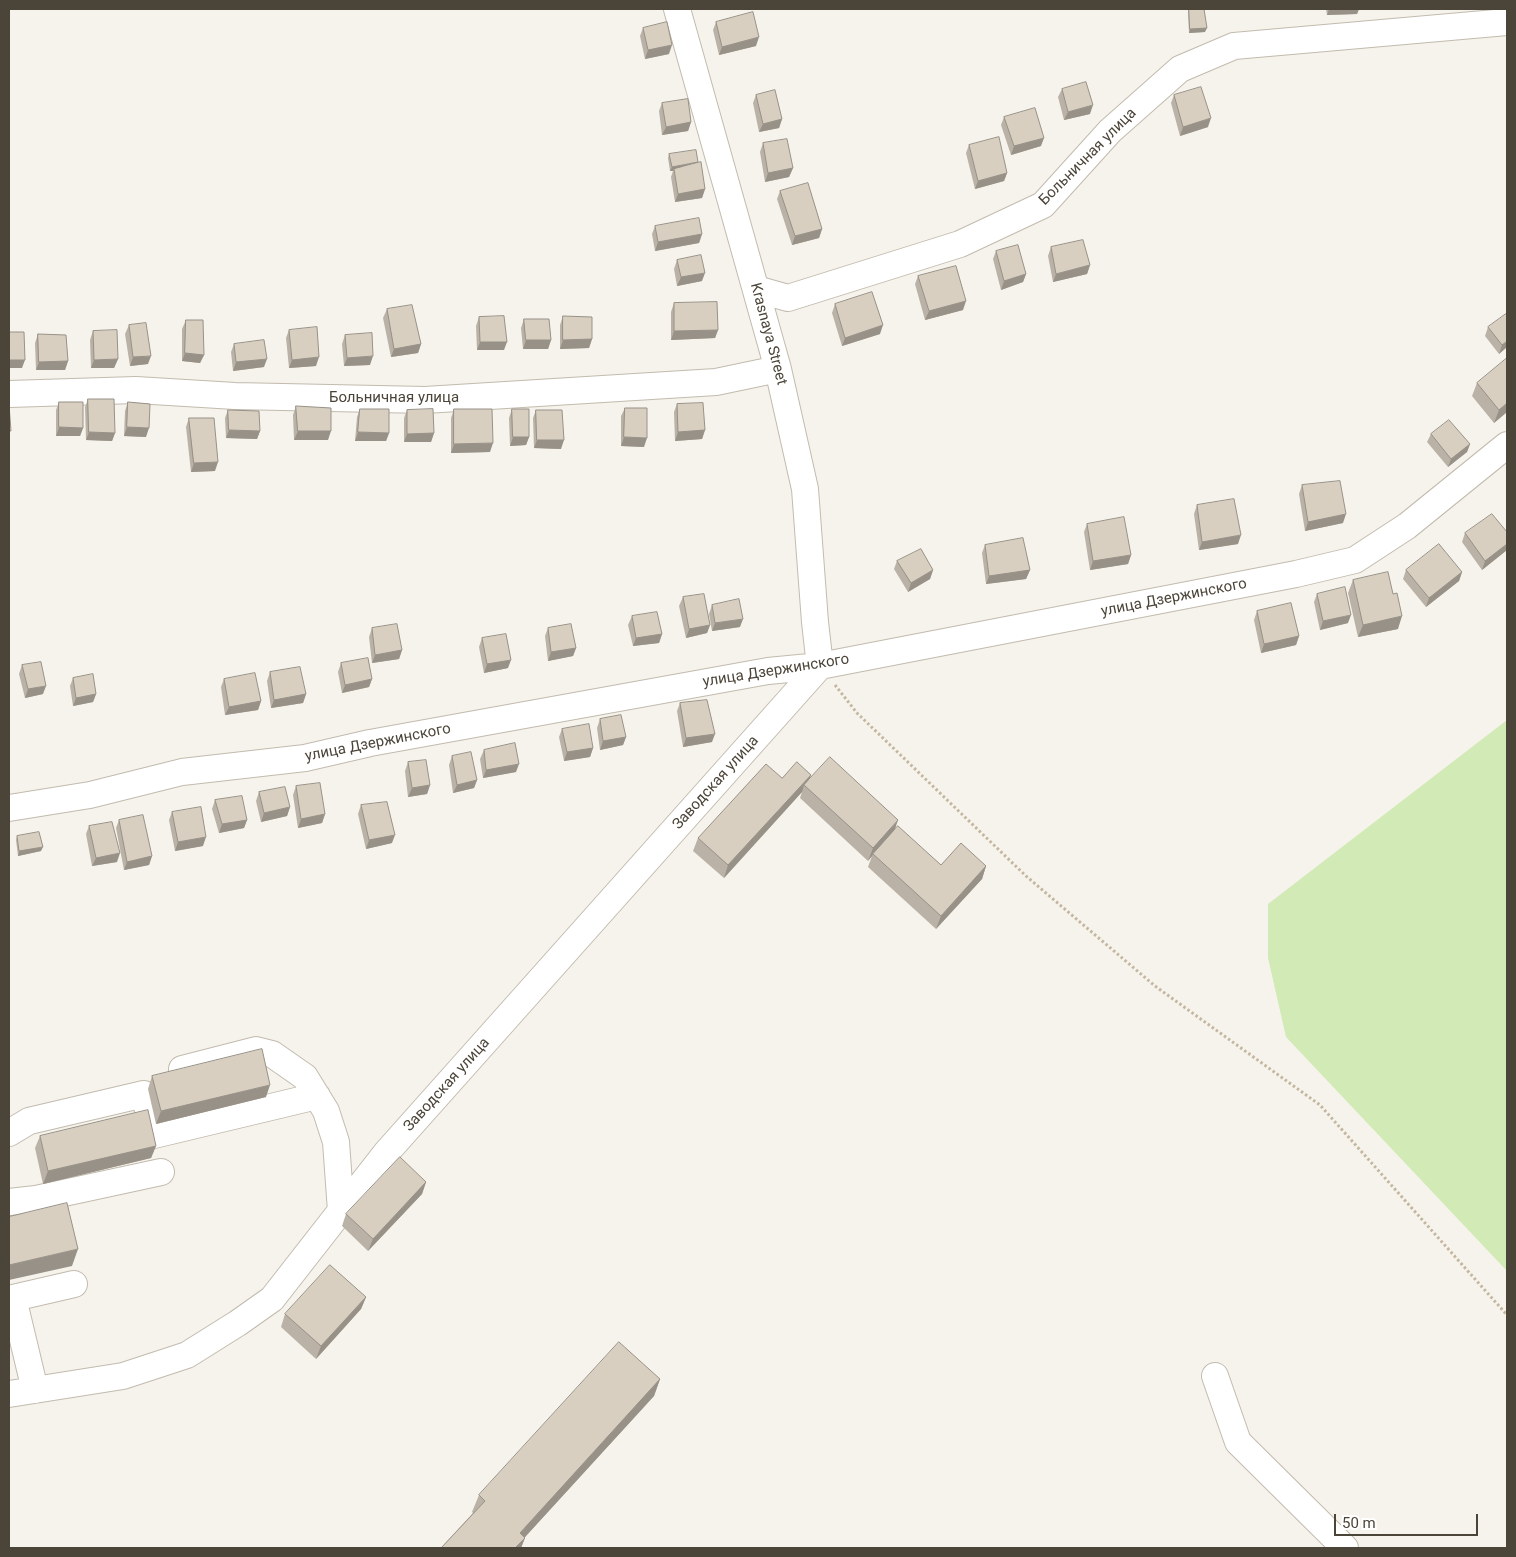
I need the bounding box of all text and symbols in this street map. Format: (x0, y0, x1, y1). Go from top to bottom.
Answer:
street label: Больничная улица (1036, 105, 1140, 209)
street label: Krasnaya Street (746, 281, 790, 387)
street label: Больничная улица (329, 389, 459, 407)
street label: улица Дзержинского (1100, 575, 1248, 621)
street label: улица Дзержинского (702, 651, 850, 691)
street label: улица Дзержинского (304, 720, 452, 766)
street label: Заводская улица (669, 732, 763, 834)
street label: Заводская улица (400, 1034, 494, 1136)
scale bar (1336, 1504, 1480, 1536)
text: 50 m (1342, 1514, 1376, 1532)

